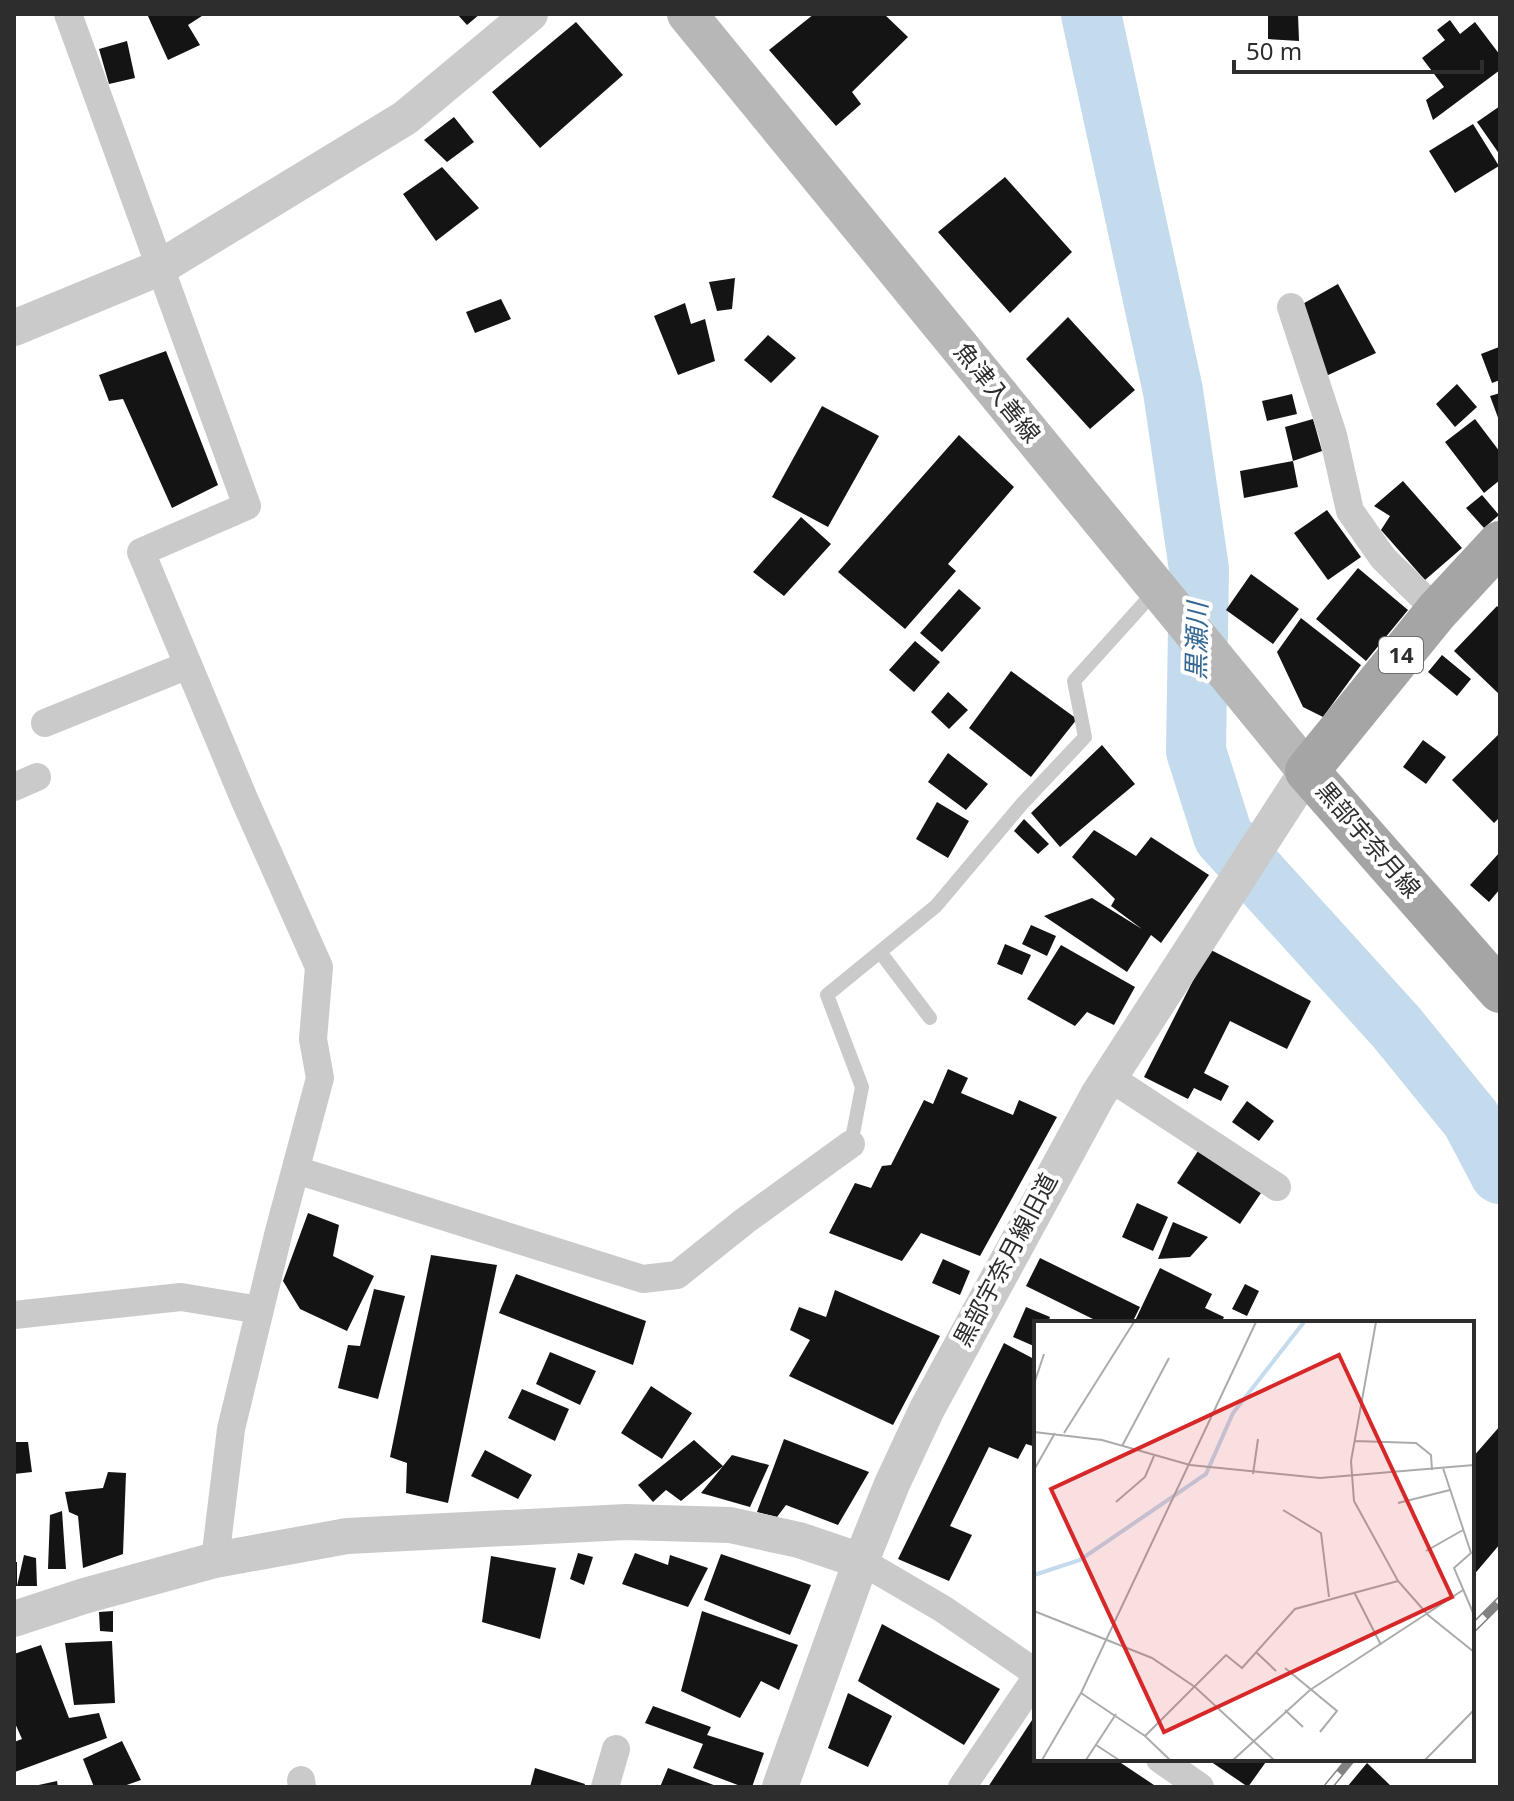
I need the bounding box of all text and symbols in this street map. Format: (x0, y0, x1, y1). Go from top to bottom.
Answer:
scale bar (1234, 24, 1482, 74)
text: 50 m (1246, 34, 1302, 67)
street label: 魚津入善線 (948, 335, 1049, 449)
water label: 黒瀬川 (1177, 599, 1215, 680)
road number: 14 (1379, 637, 1423, 673)
street label: 黒部宇奈月線 (1309, 774, 1429, 904)
street label: 黒部宇奈月線旧道 (945, 1167, 1064, 1352)
inset map (1034, 1321, 1474, 1761)

